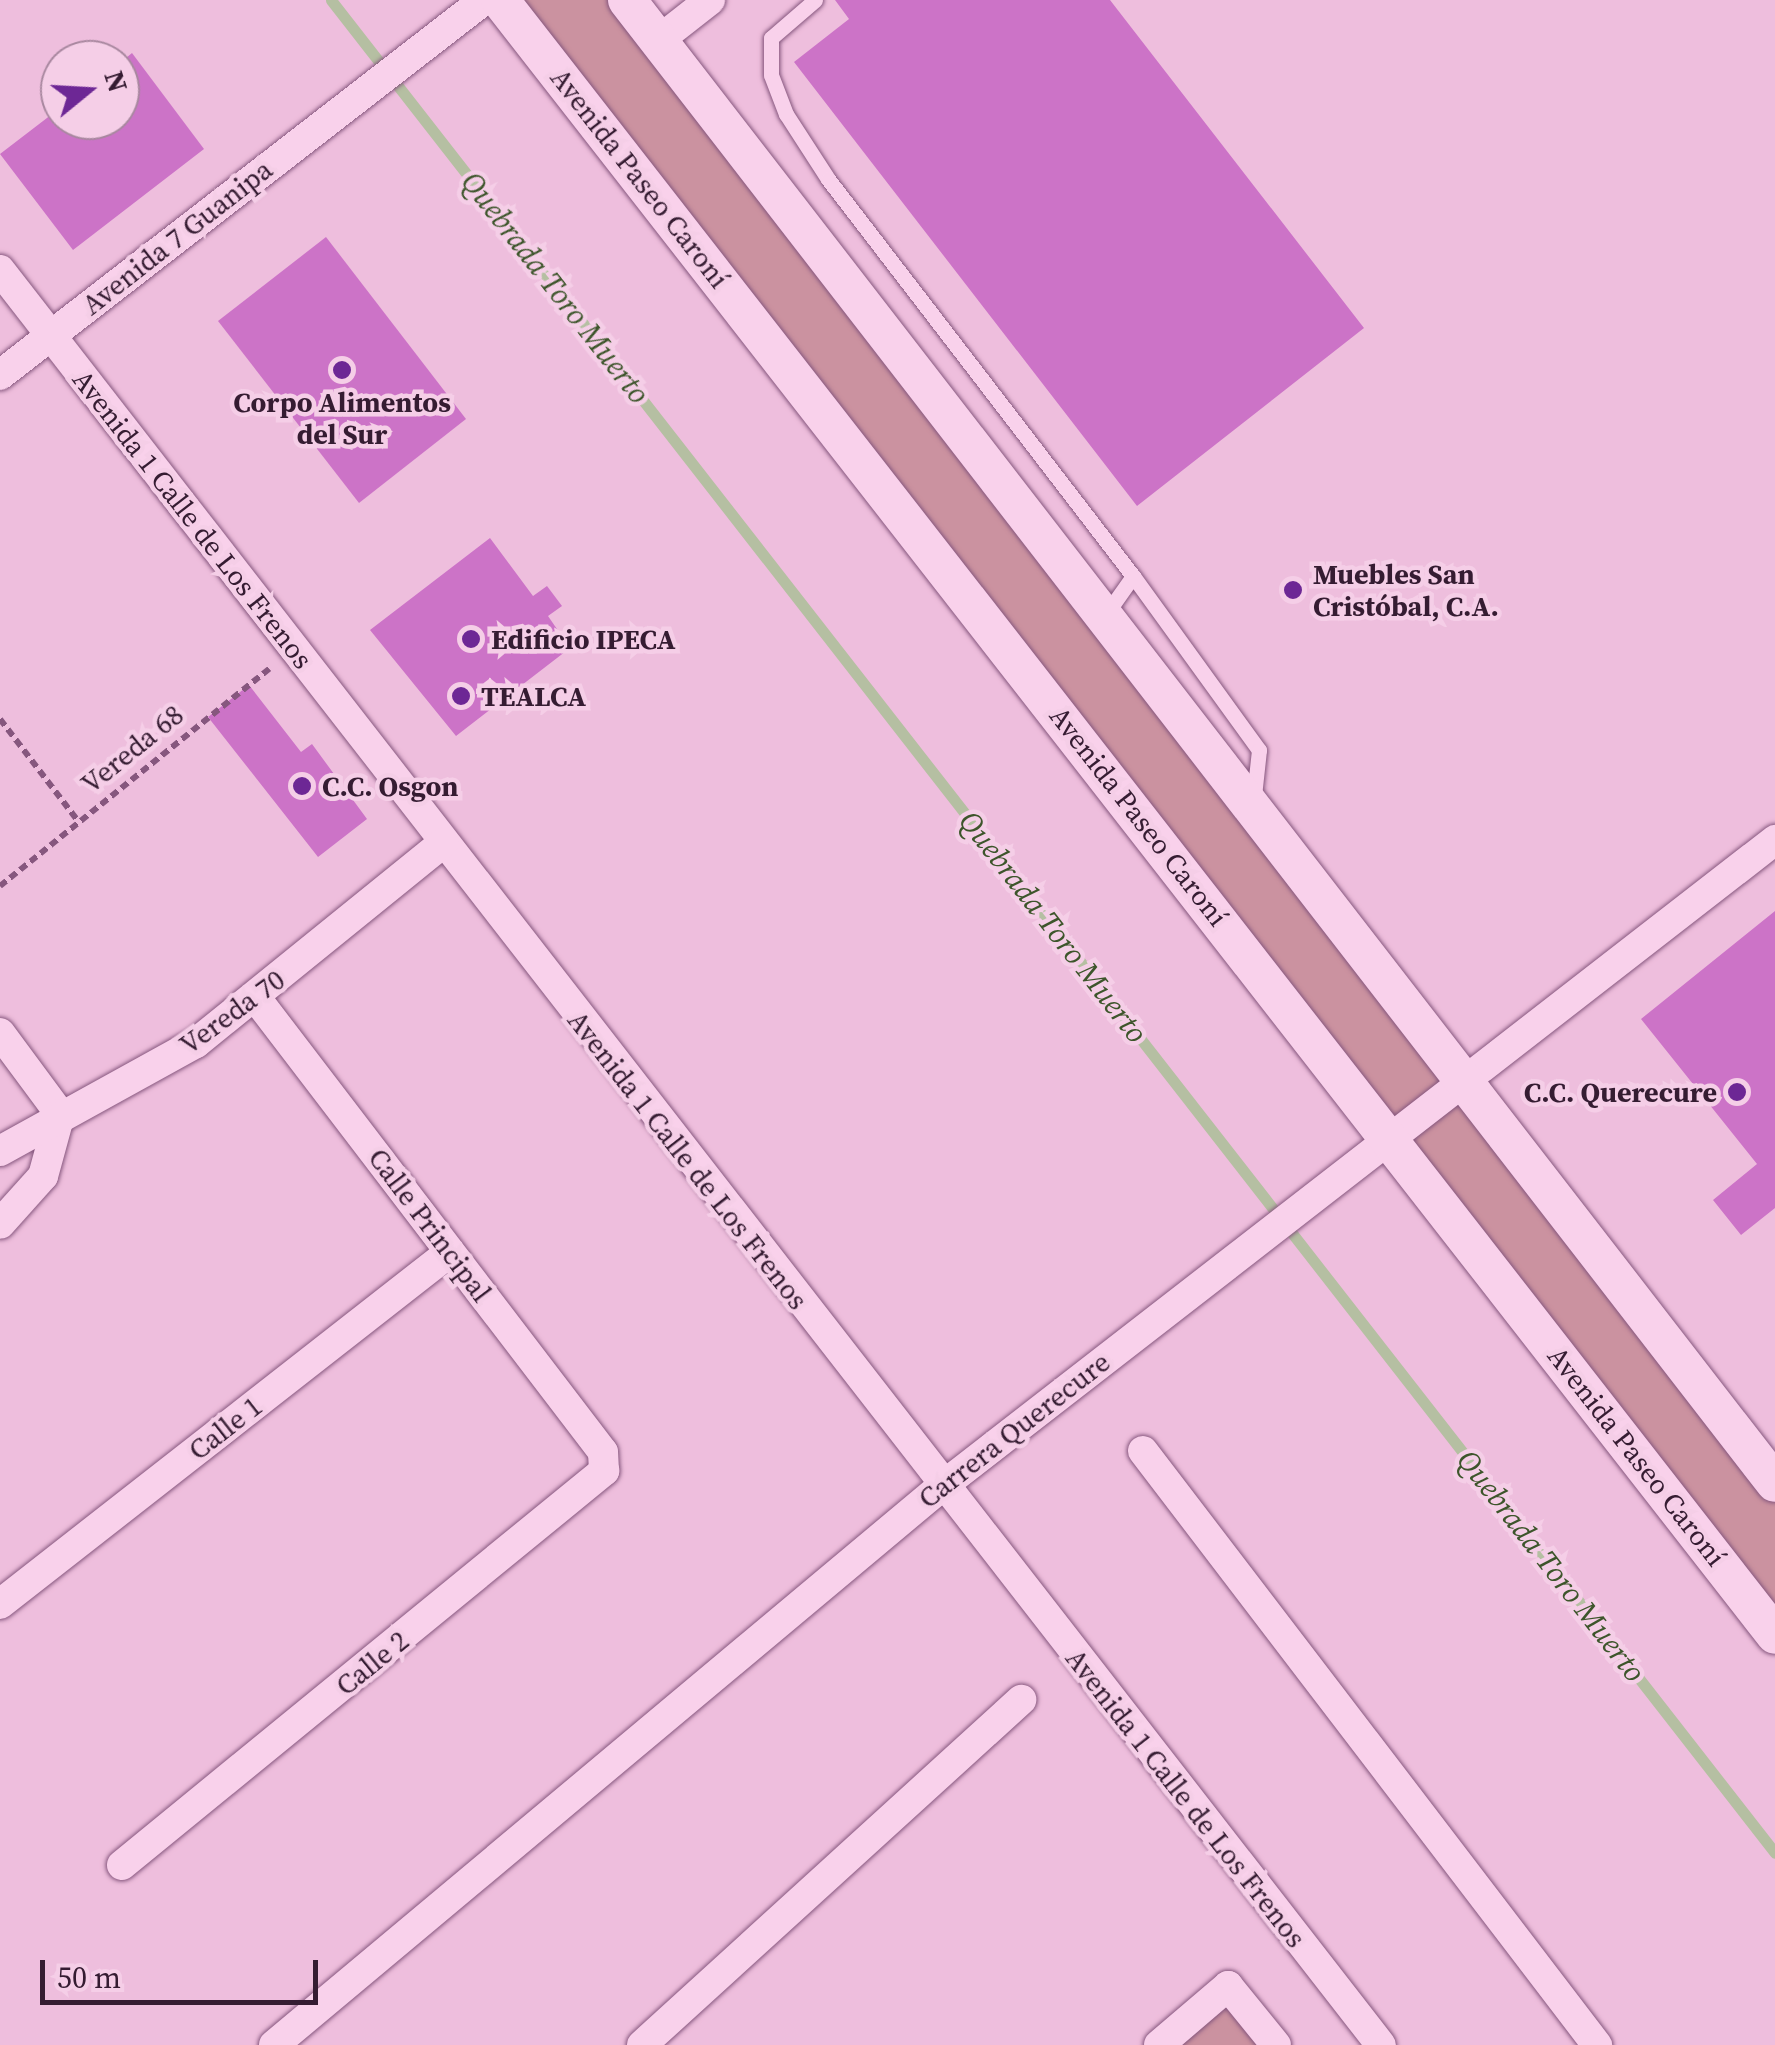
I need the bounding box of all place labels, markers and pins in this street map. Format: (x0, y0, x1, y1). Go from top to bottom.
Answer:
marker: Corpo Alimentos del Sur (331, 359, 353, 381)
place label: Corpo Alimentos del Sur (233, 385, 451, 451)
place label: Muebles San Cristóbal, C.A. (1313, 557, 1499, 623)
marker: Muebles San Cristóbal, C.A. (1282, 579, 1304, 601)
place label: Edificio IPECA (491, 622, 676, 656)
marker: Edificio IPECA (460, 628, 482, 650)
place label: TEALCA (481, 679, 586, 713)
marker: TEALCA (450, 685, 472, 707)
place label: C.C. Osgon (322, 769, 459, 803)
marker: C.C. Osgon (291, 775, 313, 797)
place label: C.C. Querecure (1524, 1075, 1717, 1109)
marker: C.C. Querecure (1726, 1081, 1748, 1103)

